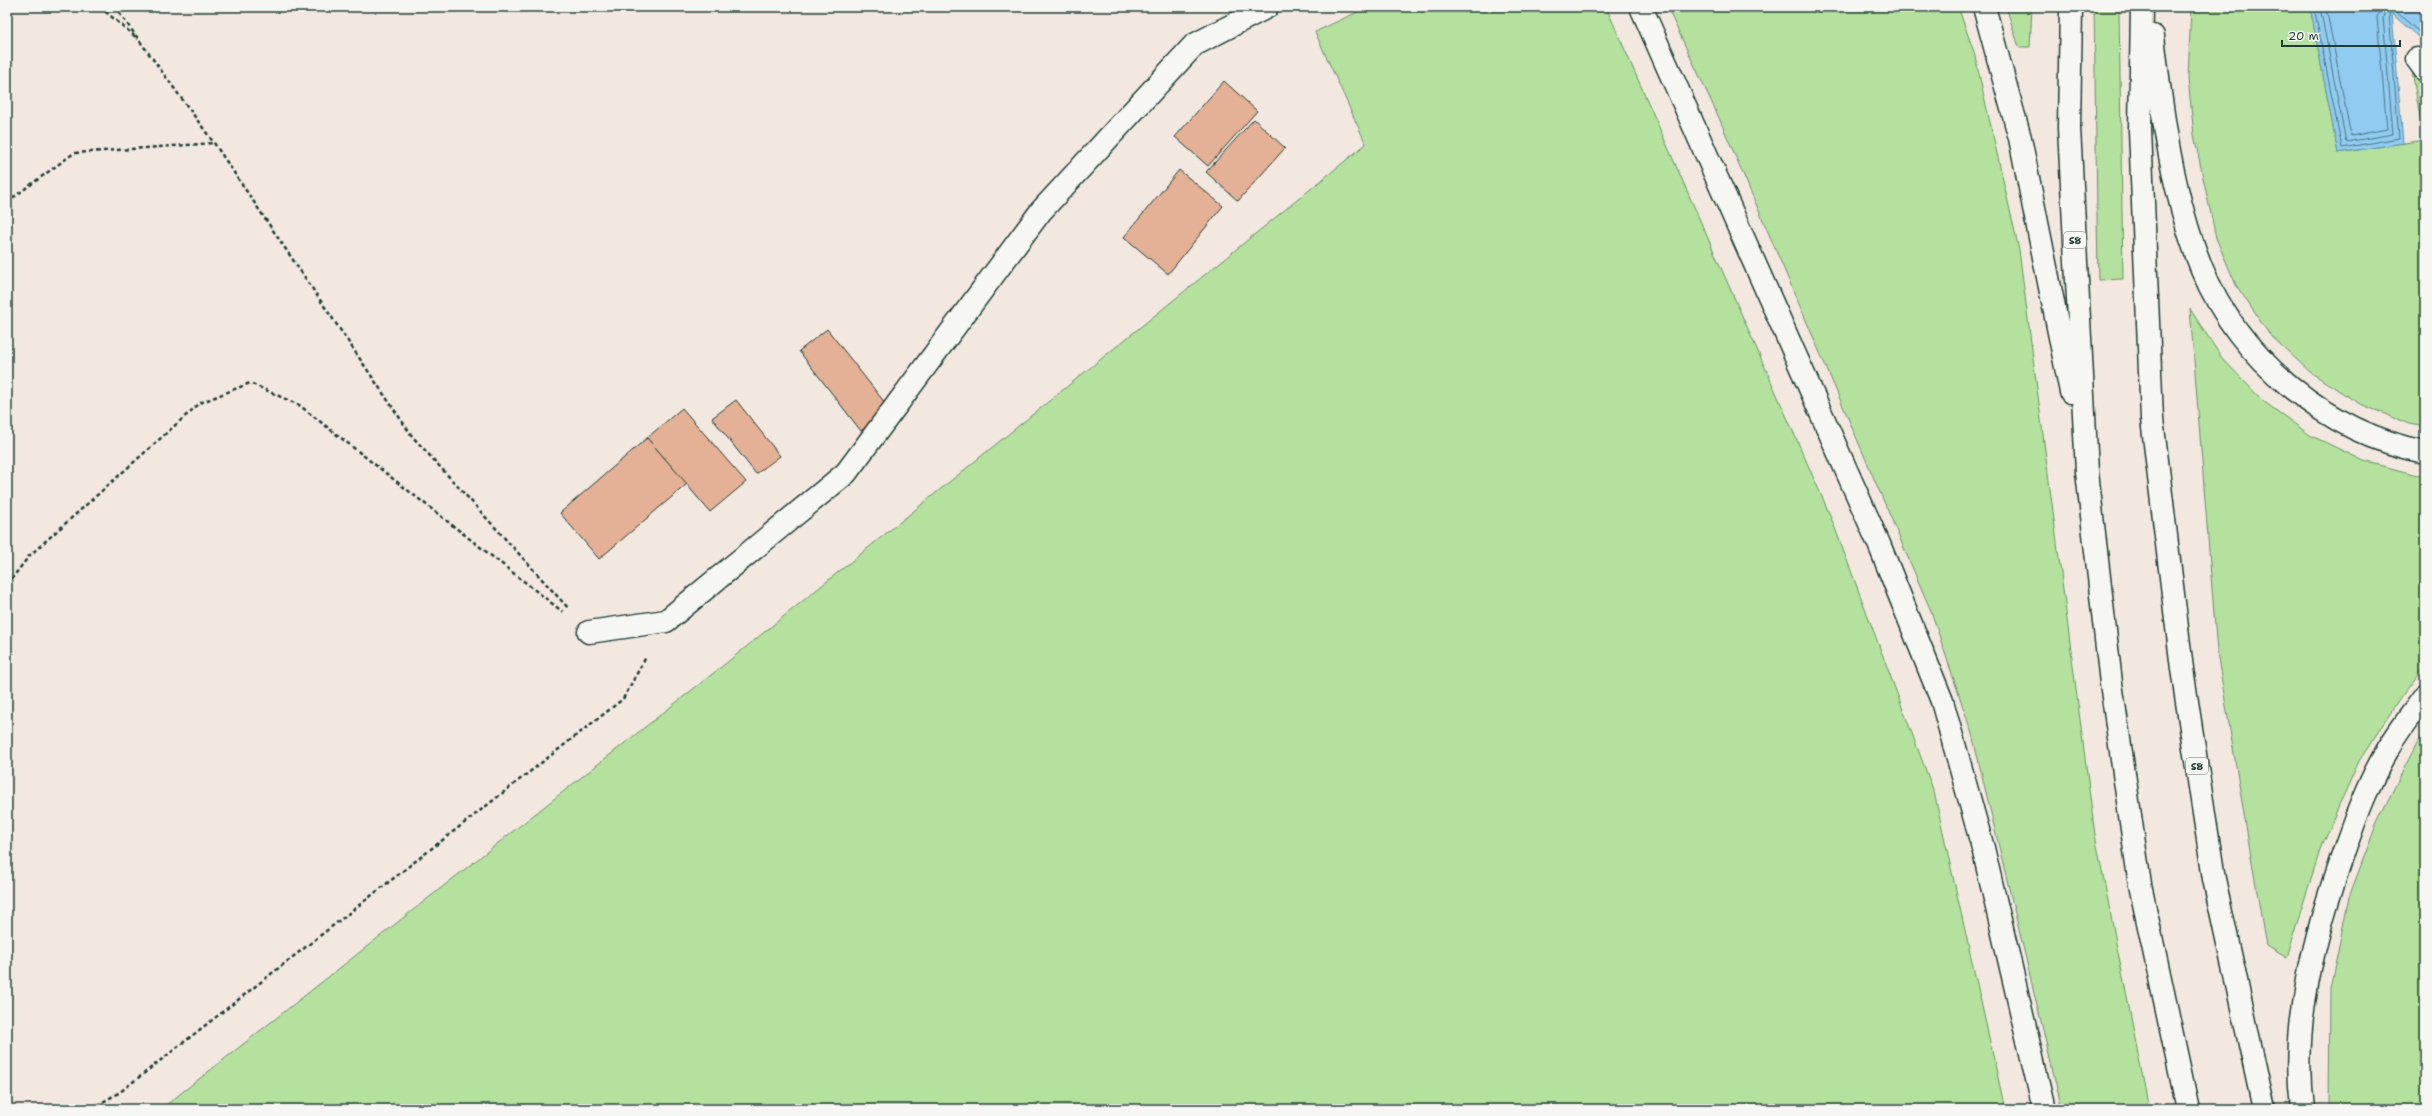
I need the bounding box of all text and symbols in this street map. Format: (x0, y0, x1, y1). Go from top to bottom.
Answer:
scale bar (2282, 22, 2400, 48)
text: 20 m (2288, 28, 2319, 44)
road number: S8 (2064, 232, 2086, 248)
road number: S8 (2186, 758, 2208, 774)

